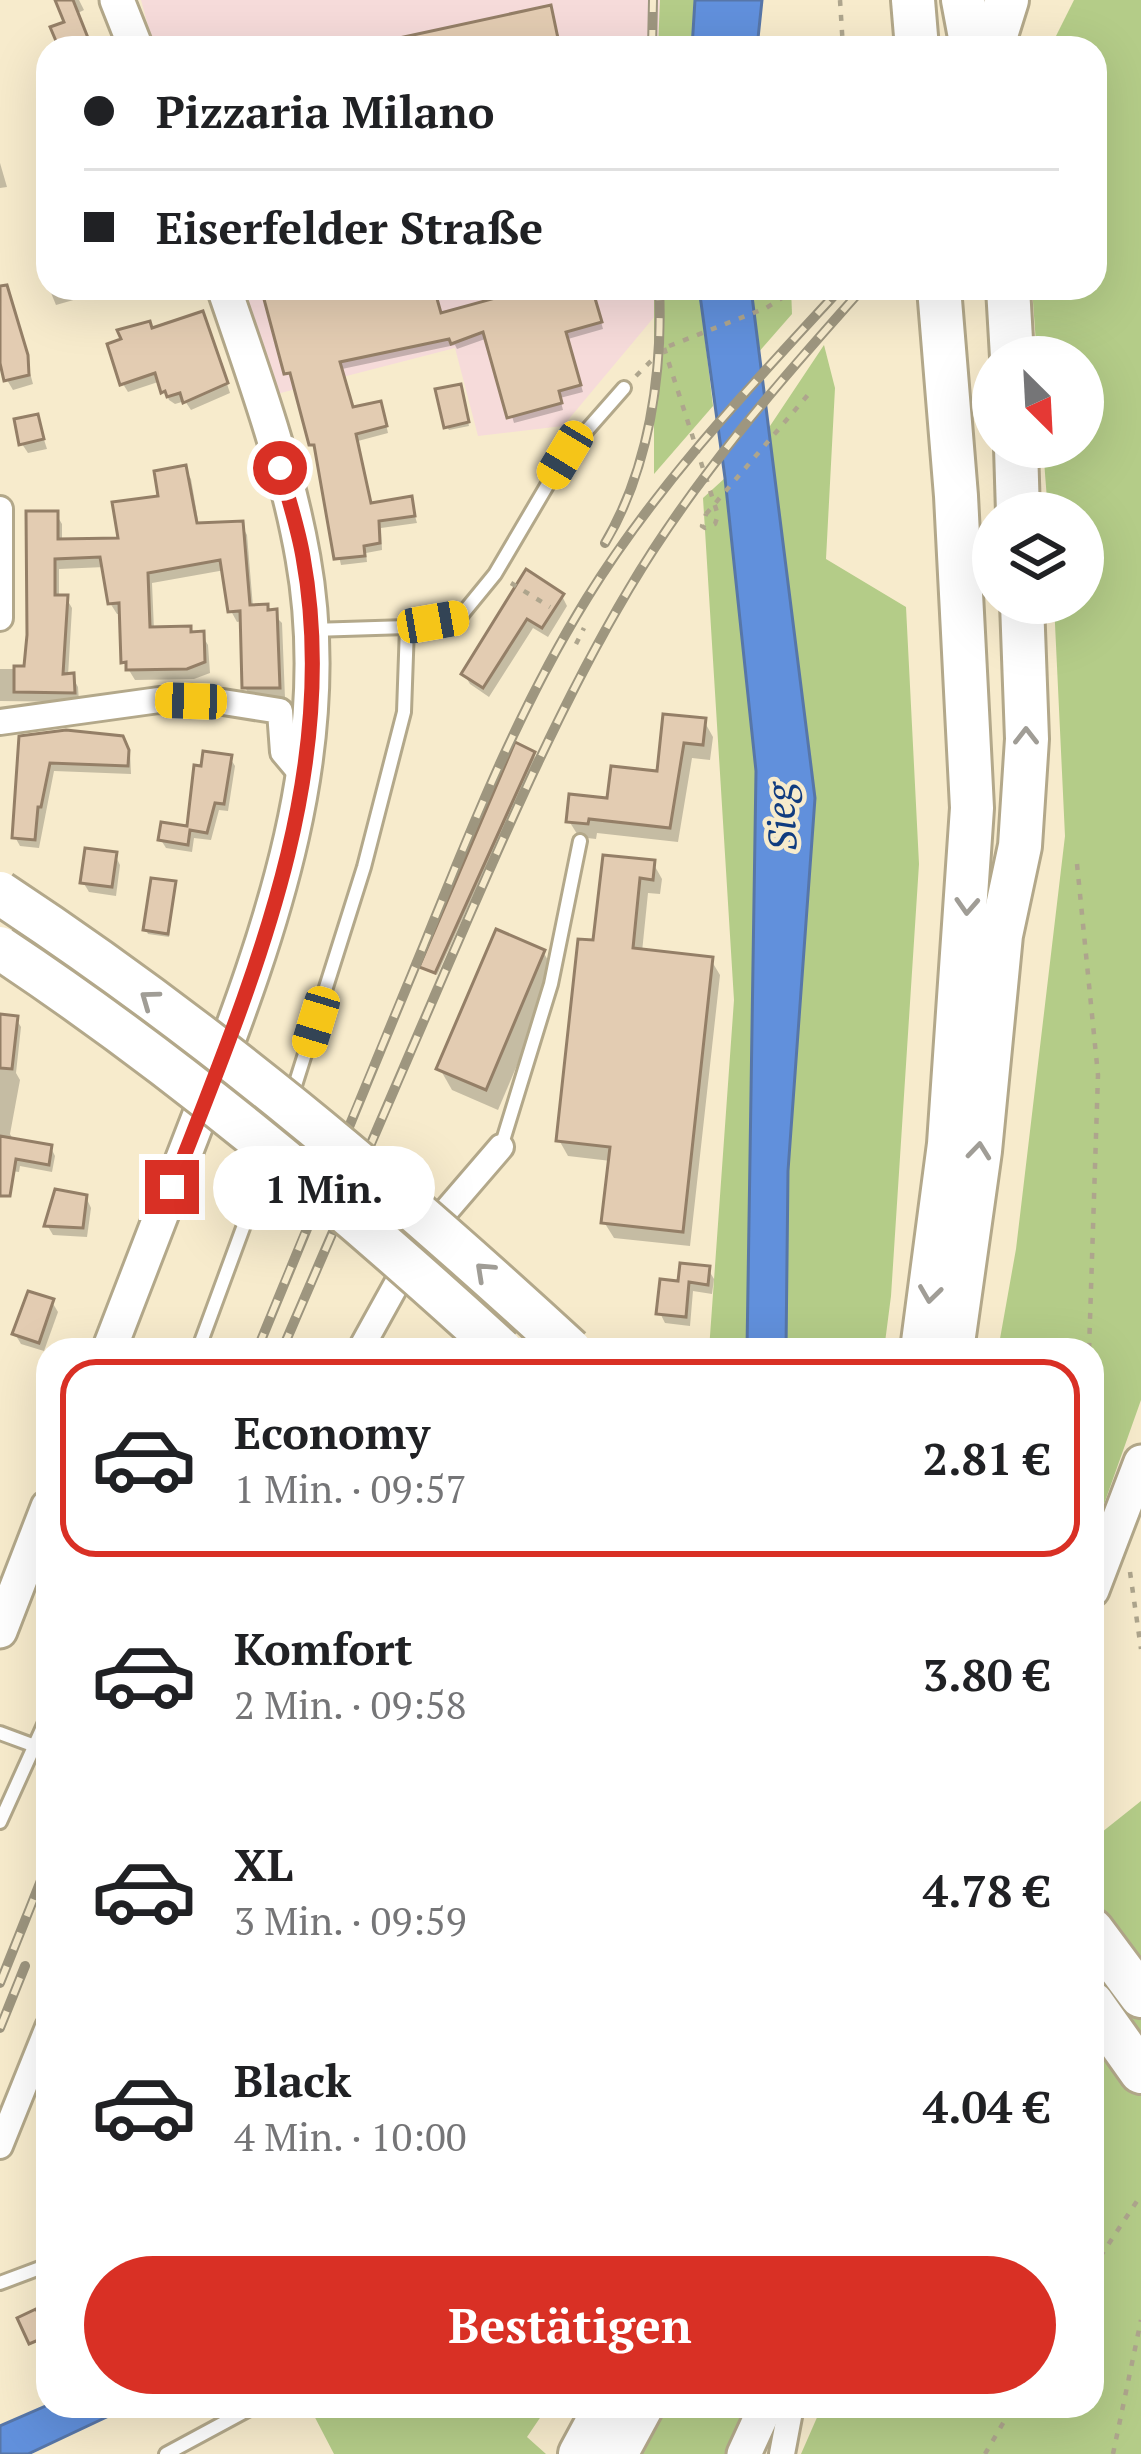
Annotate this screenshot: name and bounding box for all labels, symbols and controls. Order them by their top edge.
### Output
text: Pizzaria Milano [156,81,495,141]
text: Eiserfelder Straße [156,197,543,257]
north arrow [972,336,1104,468]
map controls [972,336,1104,624]
car [531,415,599,495]
route start [253,441,307,495]
button: layers [972,492,1104,624]
car [394,598,472,646]
car [154,682,228,720]
one-way arrow [1013,726,1039,744]
water label: Sieg [752,780,808,852]
one-way arrow [954,897,980,916]
car [288,982,344,1062]
one-way arrow [141,991,162,1013]
one-way arrow [966,1141,992,1161]
callout: 1 Min. [214,1145,436,1229]
route end [145,1160,199,1214]
text: 1 Min. [265,1162,383,1214]
one-way arrow [476,1263,498,1285]
one-way arrow [918,1285,944,1304]
text: Economy [234,1402,430,1462]
icon: car [90,1404,198,1512]
text: 2.81 € [923,1428,1050,1488]
text: 1 Min. · 09:57 [234,1462,467,1514]
text: Komfort [234,1618,412,1678]
icon: car [90,1620,198,1728]
text: 3.80 € [923,1644,1050,1704]
text: 2 Min. · 09:58 [234,1678,467,1730]
text: XL [234,1834,293,1894]
icon: car [90,1836,198,1944]
text: 4.78 € [923,1860,1050,1920]
text: 3 Min. · 09:59 [234,1894,467,1946]
text: Black [234,2050,351,2110]
icon: car [90,2052,198,2160]
text: 4.04 € [923,2076,1050,2136]
text: 4 Min. · 10:00 [234,2110,467,2162]
button: Bestätigen [84,2256,1056,2394]

